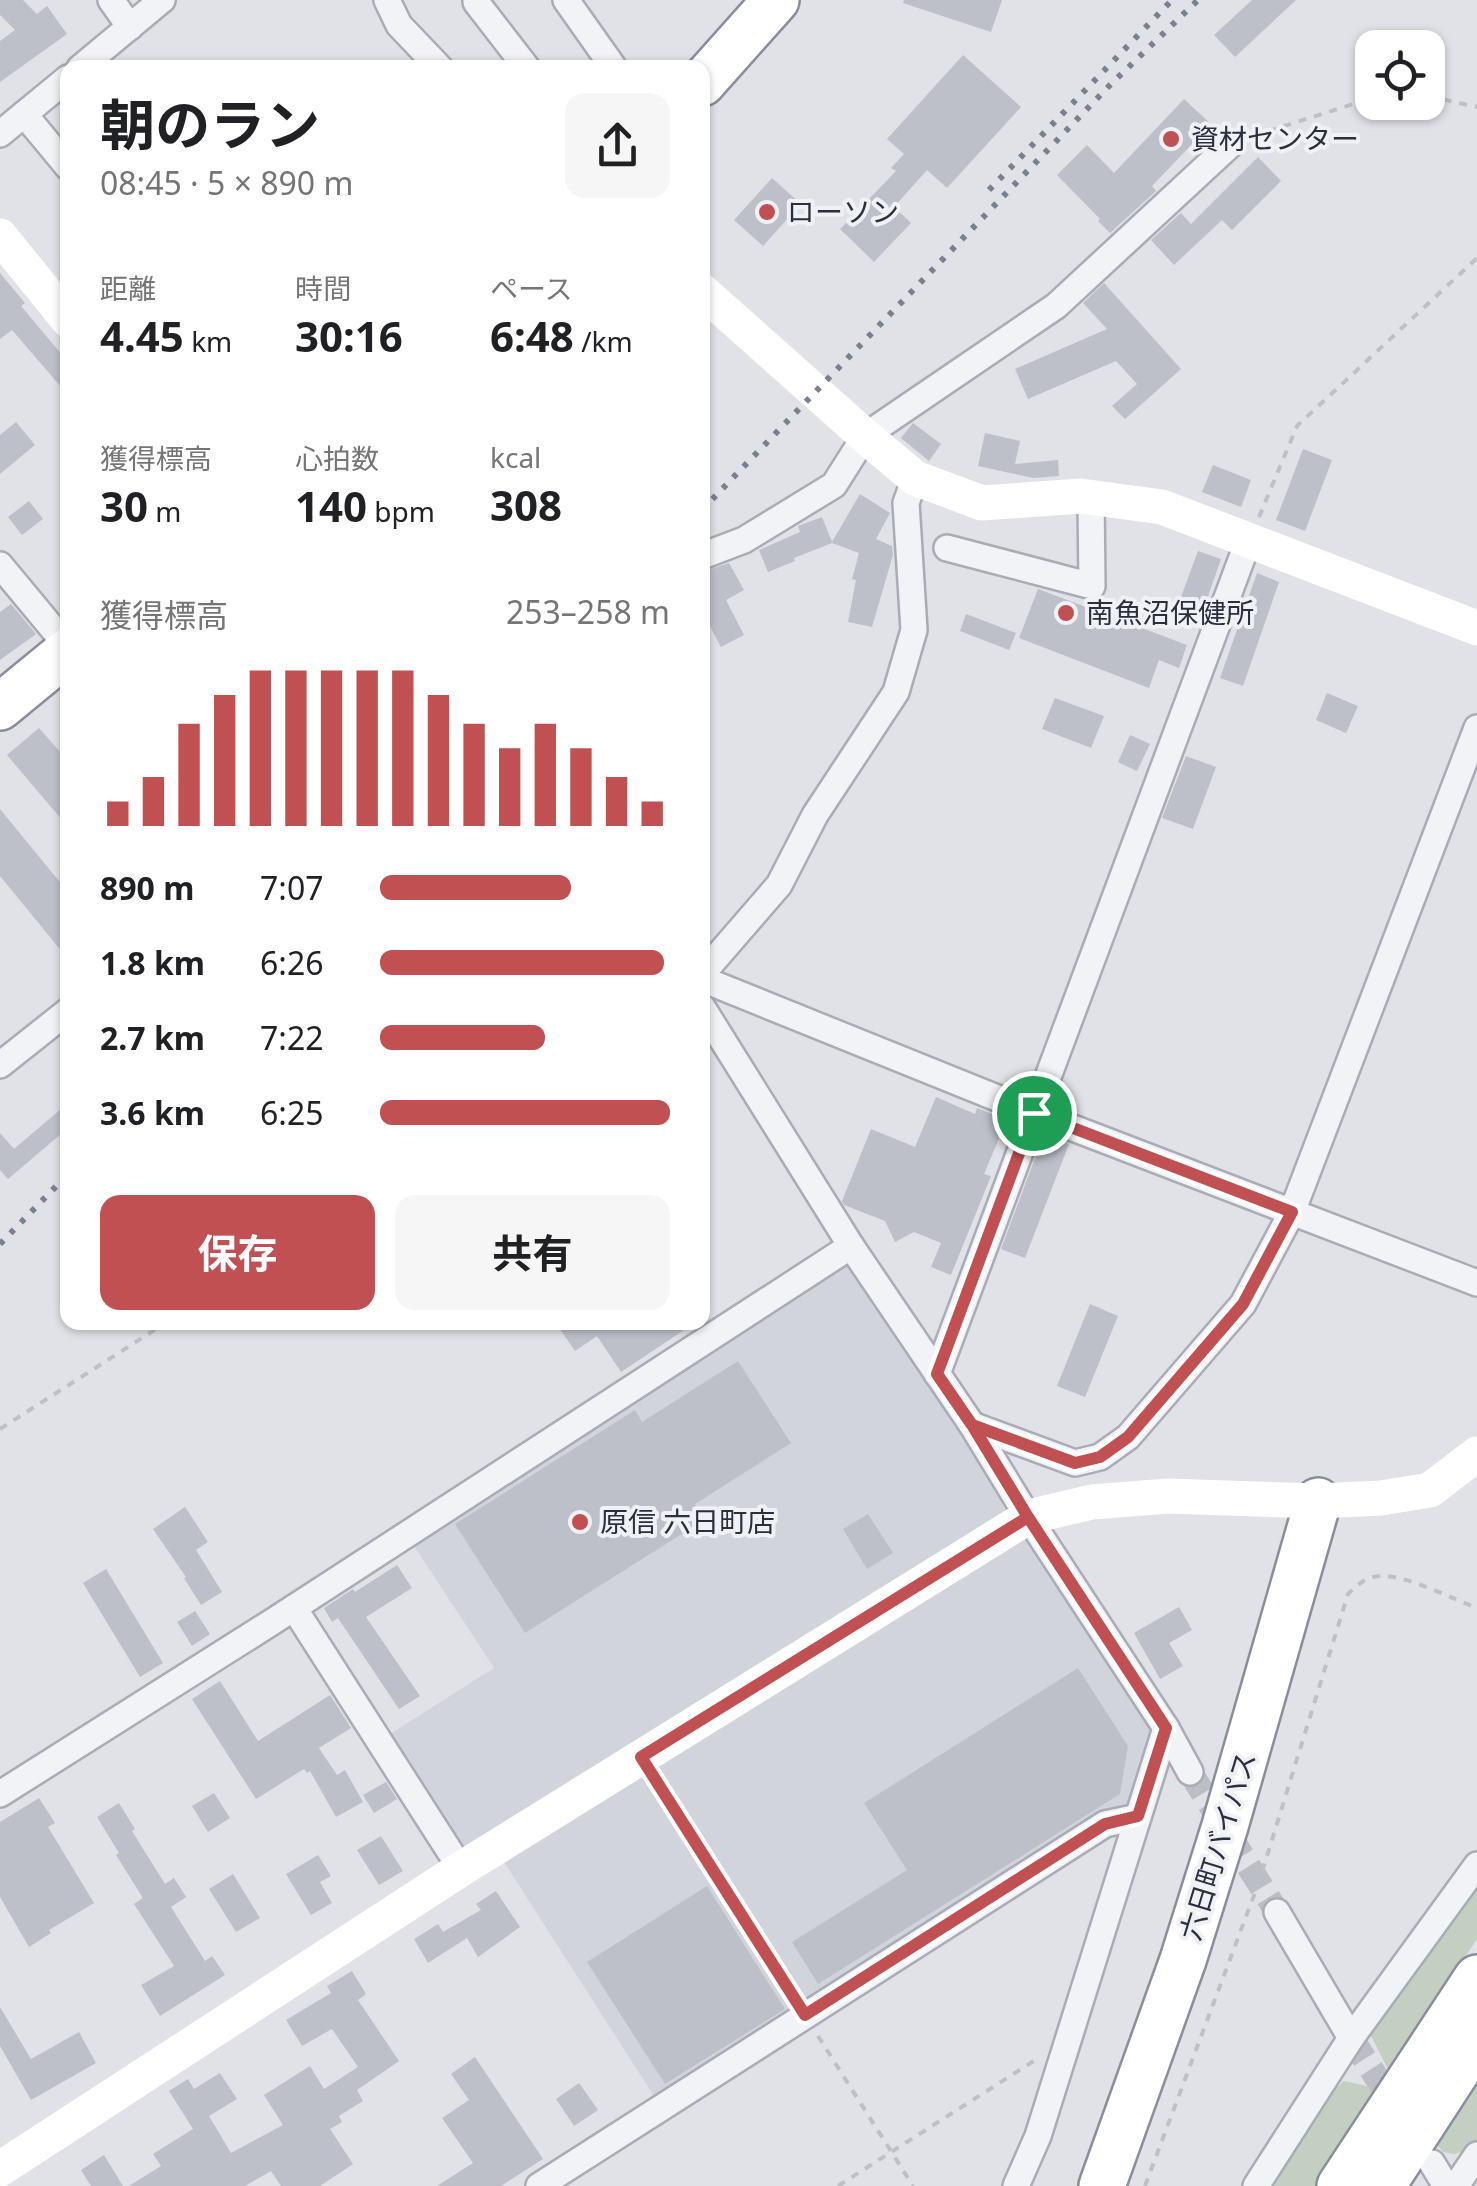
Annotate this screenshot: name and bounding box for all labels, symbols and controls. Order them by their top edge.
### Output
map controls [1355,30,1445,120]
button: locate [1355,30,1445,120]
text: 朝のラン [100,86,320,161]
button: share [565,93,670,198]
place label: 資材センター [1191,119,1359,157]
marker: 資材センター [1160,128,1182,150]
text: 08:45 · 5 × 890 m [100,161,353,204]
place label: ローソン [787,192,899,230]
marker: ローソン [756,201,778,223]
text: 距離 [100,269,156,307]
text: 時間 [295,269,351,307]
text: ペース [490,269,573,307]
text: 4.45 [100,307,184,364]
text: 30:16 [295,307,403,364]
text: 6:48 [490,307,574,364]
text: km [184,322,232,360]
text: /km [574,322,633,360]
text: kcal [490,438,541,476]
text: 獲得標高 [100,439,212,477]
text: 心拍数 [295,439,379,477]
text: 308 [490,476,562,533]
text: 30 [100,477,148,534]
text: 140 [295,477,367,534]
text: m [148,492,182,530]
text: bpm [367,492,435,530]
text: 253–258 m [506,590,670,633]
text: 獲得標高 [100,593,228,636]
place label: 南魚沼保健所 [1086,593,1254,631]
marker: 南魚沼保健所 [1055,602,1077,624]
text: 890 m [100,866,194,909]
text: 7:07 [260,866,324,909]
text: 1.8 km [100,941,205,984]
text: 6:26 [260,941,324,984]
text: 2.7 km [100,1016,205,1059]
text: 7:22 [260,1016,324,1059]
pin [992,1071,1077,1156]
icon: arrive [1007,1086,1062,1141]
text: 3.6 km [100,1091,205,1134]
text: 6:25 [260,1091,324,1134]
button: 保存 [100,1195,375,1310]
button: 共有 [395,1195,670,1310]
place label: 原信 六日町店 [600,1502,775,1540]
marker: 原信 六日町店 [569,1511,591,1533]
street label: 六日町バイパス [1170,1747,1264,1945]

